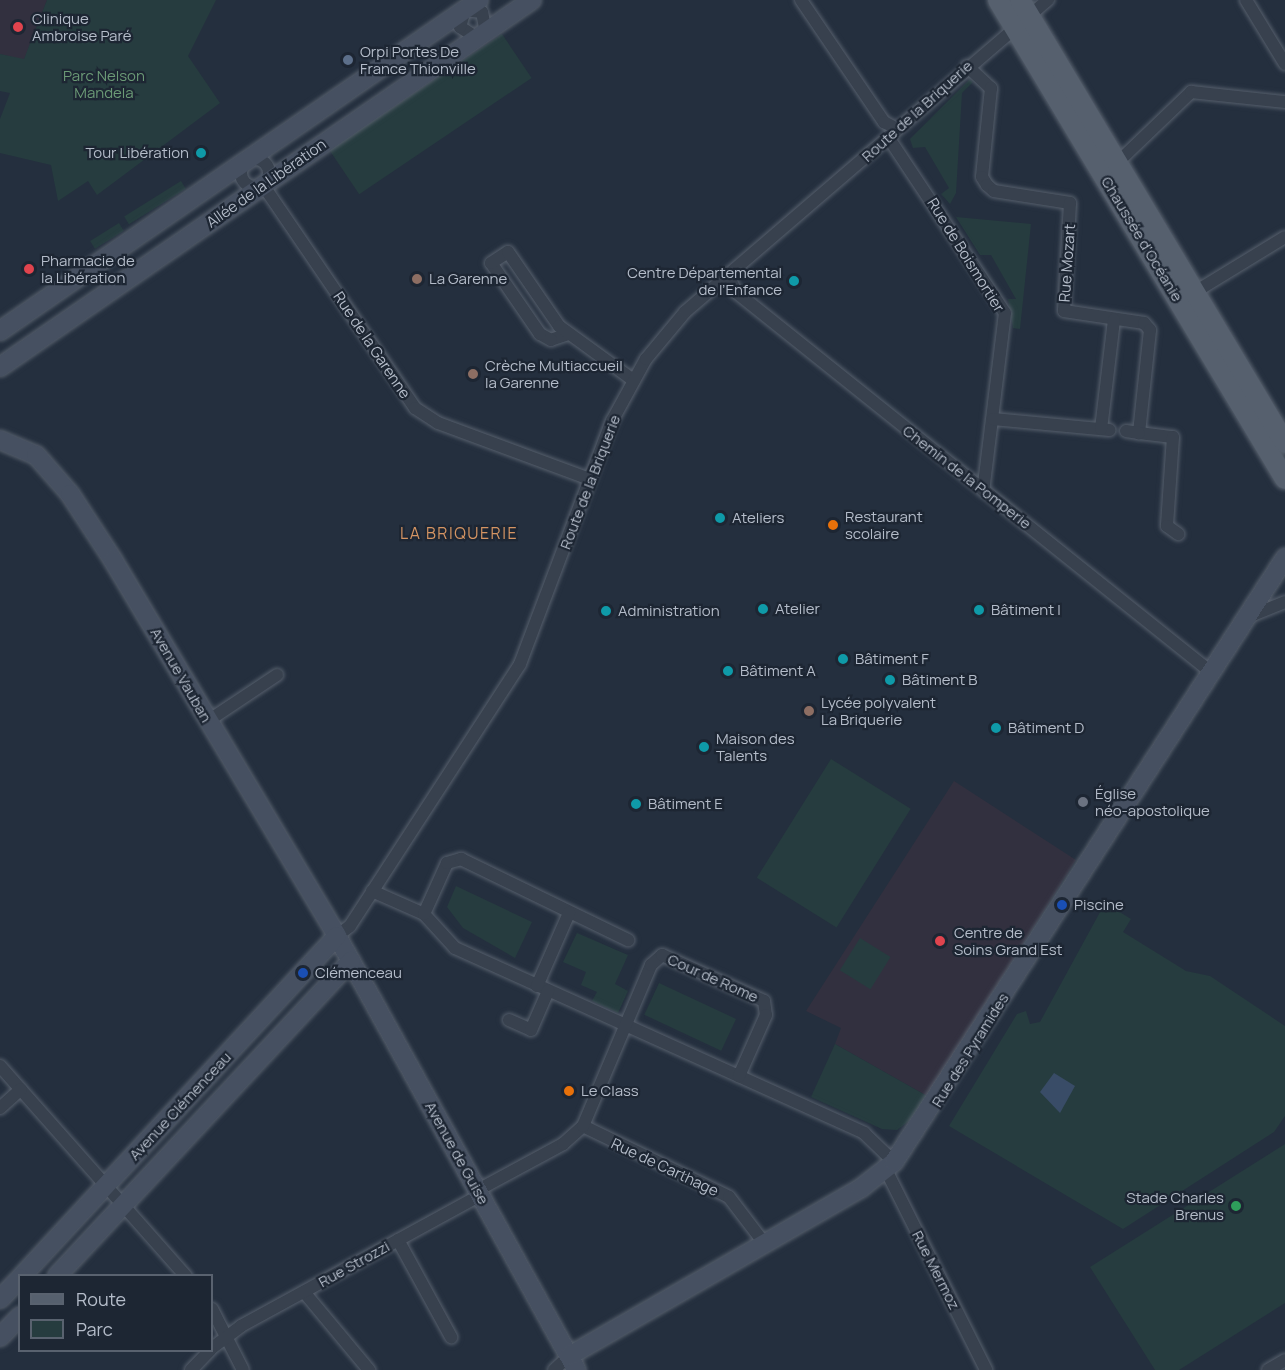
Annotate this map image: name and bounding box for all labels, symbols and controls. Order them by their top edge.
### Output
place label: Clinique Ambroise Paré [32,9,132,44]
marker: Clinique Ambroise Paré [9,18,27,36]
place label: Orpi Portes De France Thionville [360,42,476,77]
marker: Orpi Portes De France Thionville [341,53,355,67]
street label: Route de la Briquerie [858,57,976,165]
park label: Parc Nelson Mandela [63,66,145,101]
street label: Allée de la Libération [203,135,329,231]
place label: Tour Libération [86,144,189,162]
marker: Tour Libération [194,146,208,160]
street label: Chaussée d'Océanie [1098,173,1186,305]
street label: Rue de Boismortier [924,195,1008,315]
street label: Rue Mozart [1055,223,1079,303]
place label: Pharmacie de la Libération [41,251,135,286]
marker: Pharmacie de la Libération [22,262,36,276]
place label: Centre Départemental de l’Enfance [627,263,782,298]
place label: La Garenne [429,270,507,288]
marker: La Garenne [410,272,424,286]
marker: Centre Départemental de l’Enfance [787,274,801,288]
street label: Rue de la Garenne [330,288,414,402]
place label: Crèche Multiaccueil la Garenne [485,356,623,391]
marker: Crèche Multiaccueil la Garenne [466,367,480,381]
street label: Route de la Briquerie [556,412,624,552]
street label: Chemin de la Pomperie [899,421,1035,533]
place label: Restaurant scolaire [845,507,923,542]
place label: Ateliers [732,509,784,527]
marker: Ateliers [713,511,727,525]
marker: Restaurant scolaire [826,518,840,532]
district label: LA BRIQUERIE [400,523,518,543]
place label: Atelier [775,600,820,618]
place label: Bâtiment I [991,601,1061,619]
place label: Administration [618,602,720,620]
marker: Atelier [756,602,770,616]
marker: Bâtiment I [972,603,986,617]
marker: Administration [599,604,613,618]
street label: Avenue Vauban [147,625,215,725]
place label: Bâtiment F [855,650,929,668]
marker: Bâtiment F [836,652,850,666]
place label: Bâtiment A [740,662,816,680]
marker: Bâtiment A [721,664,735,678]
place label: Bâtiment B [902,671,977,689]
marker: Bâtiment B [883,673,897,687]
place label: Lycée polyvalent La Briquerie [821,693,936,728]
marker: Lycée polyvalent La Briquerie [802,704,816,718]
place label: Bâtiment D [1008,719,1084,737]
marker: Bâtiment D [989,721,1003,735]
place label: Maison des Talents [716,729,795,764]
marker: Maison des Talents [697,740,711,754]
place label: Église néo-apostolique [1095,784,1210,819]
place label: Bâtiment E [648,795,723,813]
marker: Église néo-apostolique [1076,795,1090,809]
marker: Bâtiment E [629,797,643,811]
place label: Piscine [1074,896,1124,914]
marker: Piscine [1055,898,1069,912]
place label: Centre de Soins Grand Est [954,923,1063,958]
marker: Centre de Soins Grand Est [931,932,949,950]
street label: Cour de Rome [665,950,761,1006]
place label: Clémenceau [315,964,402,982]
marker: Clémenceau [296,966,310,980]
street label: Rue des Pyramides [928,990,1012,1110]
street label: Avenue Clémenceau [125,1048,235,1164]
place label: Le Class [581,1082,639,1100]
marker: Le Class [562,1084,576,1098]
street label: Avenue de Guise [421,1099,493,1207]
street label: Rue de Carthage [609,1134,721,1200]
place label: Stade Charles Brenus [1126,1188,1224,1223]
marker: Stade Charles Brenus [1229,1199,1243,1213]
street label: Rue Mermoz [908,1228,964,1312]
street label: Rue Strozzi [315,1237,393,1291]
legend [18,1274,213,1352]
text: Route [76,1287,126,1311]
text: Parc [76,1317,113,1341]

